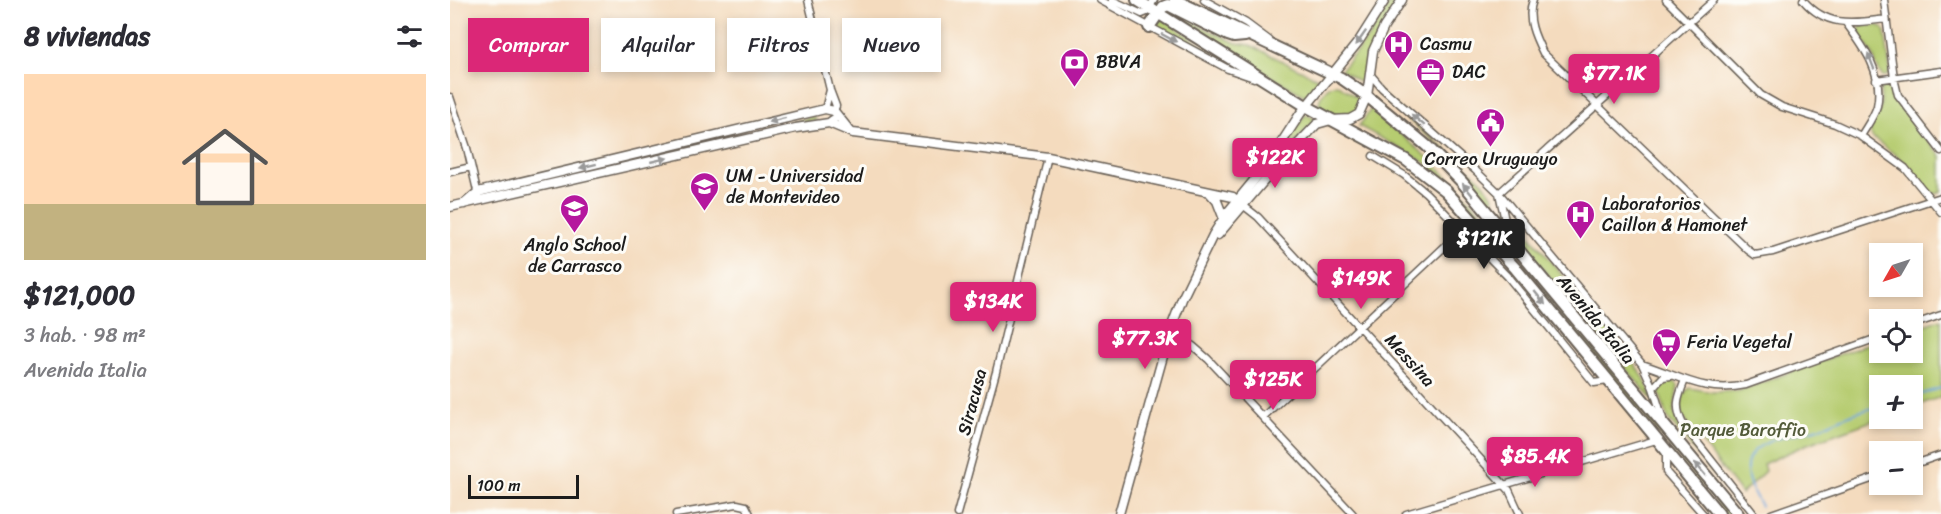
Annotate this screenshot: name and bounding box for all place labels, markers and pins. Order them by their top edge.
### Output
hospital icon: Casmu [1383,28,1415,70]
place label: Casmu [1420,28,1472,60]
bank icon: BBVA [1059,46,1091,88]
place label: BBVA [1096,46,1141,78]
pin: $77.1K [1565,54,1663,105]
office icon: DAC [1415,56,1447,98]
place label: DAC [1452,56,1486,88]
public building icon: Correo Uruguayo [1475,106,1507,148]
pin: $122K [1233,138,1317,189]
place label: Correo Uruguayo [1424,143,1558,175]
place label: UM - Universidad de Montevideo [726,160,865,213]
school or university icon: UM - Universidad de Montevideo [689,170,721,212]
place label: Laboratorios Caillon & Hamonet [1602,188,1748,241]
school or university icon: Anglo School de Carrasco [559,192,591,234]
hospital icon: Laboratorios Caillon & Hamonet [1565,198,1597,240]
pin: $121K [1442,219,1526,270]
place label: Anglo School de Carrasco [523,229,627,282]
pin: $149K [1319,259,1403,310]
pin: $134K [951,282,1035,333]
pin: $77.3K [1096,319,1194,370]
supermarket icon: Feria Vegetal [1650,326,1682,368]
place label: Feria Vegetal [1687,326,1793,358]
pin: $125K [1231,360,1315,411]
pin: $85.4K [1486,437,1584,488]

